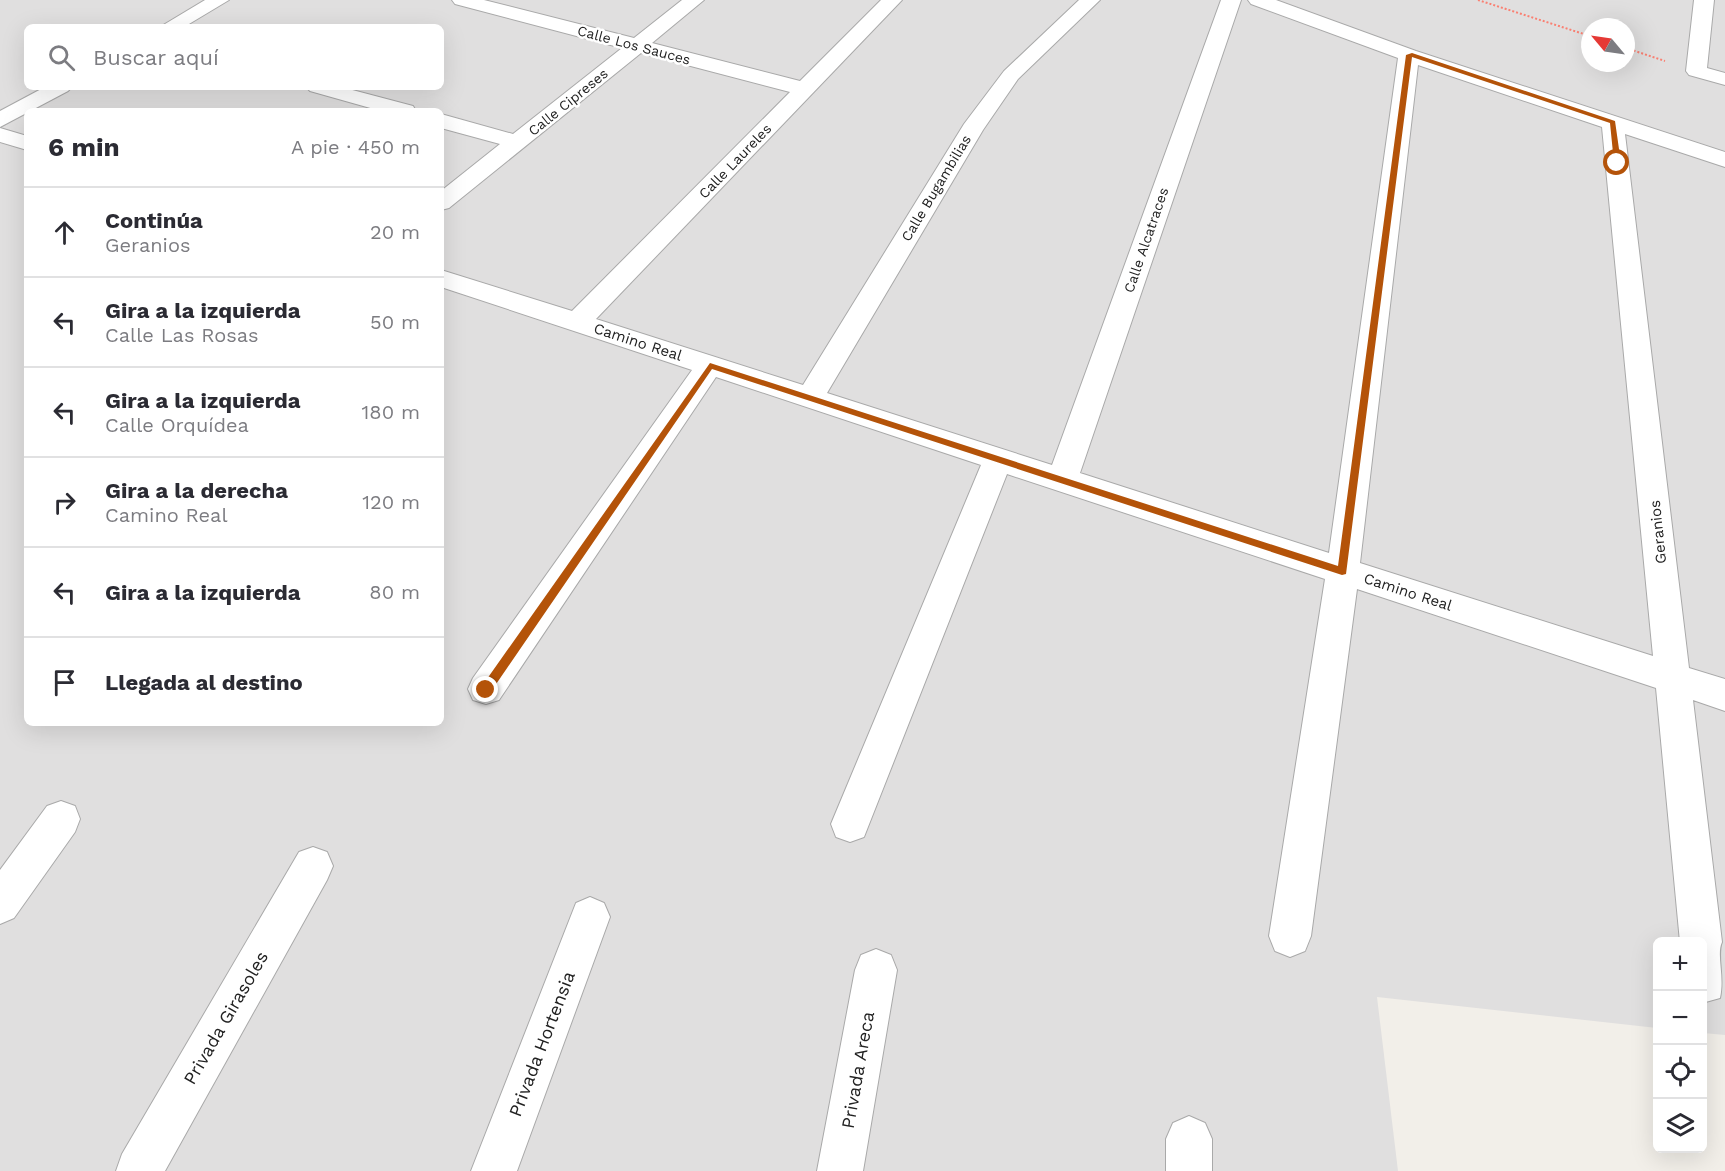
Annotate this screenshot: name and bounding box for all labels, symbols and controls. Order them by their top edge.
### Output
north arrow [1581,18,1635,72]
street label: Calle Los Sauces [576,22,692,68]
search box [24,24,444,90]
icon: search [45,41,78,74]
text: Buscar aquí [93,45,219,70]
street label: Calle Cipreses [525,65,611,139]
street label: Calle Laureles [695,120,775,202]
text: 6 min [48,132,120,162]
street label: Calle Bugambilias [898,132,974,244]
text: A pie · 450 m [291,135,420,159]
route start [1603,149,1629,175]
street label: Calle Alcatraces [1121,185,1171,295]
text: Continúa [105,208,203,233]
icon: ahead [48,216,81,249]
text: 20 m [370,220,420,244]
text: Geranios [105,233,190,257]
text: Gira a la izquierda [105,298,301,323]
icon: left [48,306,81,339]
text: 50 m [370,310,420,334]
street label: Camino Real [592,319,685,365]
text: Calle Las Rosas [105,323,259,347]
text: Gira a la izquierda [105,388,301,413]
icon: left [48,396,81,429]
text: 180 m [362,400,420,424]
text: Calle Orquídea [105,413,249,437]
text: Gira a la derecha [105,478,288,503]
icon: right [48,486,81,519]
text: 120 m [362,490,420,514]
street label: Geranios [1646,499,1670,565]
text: Camino Real [105,503,228,527]
street label: Camino Real [1362,569,1455,615]
icon: left [48,576,81,609]
text: Gira a la izquierda [105,580,301,605]
text: 80 m [369,580,420,604]
icon: arrive [48,666,81,699]
text: Llegada al destino [105,670,303,695]
route end [472,676,498,702]
map controls [1653,937,1707,1153]
button: + [1653,937,1707,991]
street label: Privada Girasoles [179,947,272,1088]
street label: Privada Hortensia [504,968,579,1119]
button: − [1653,991,1707,1045]
street label: Privada Areca [837,1010,878,1130]
button: locate [1653,1045,1707,1099]
button: layers [1653,1099,1707,1153]

